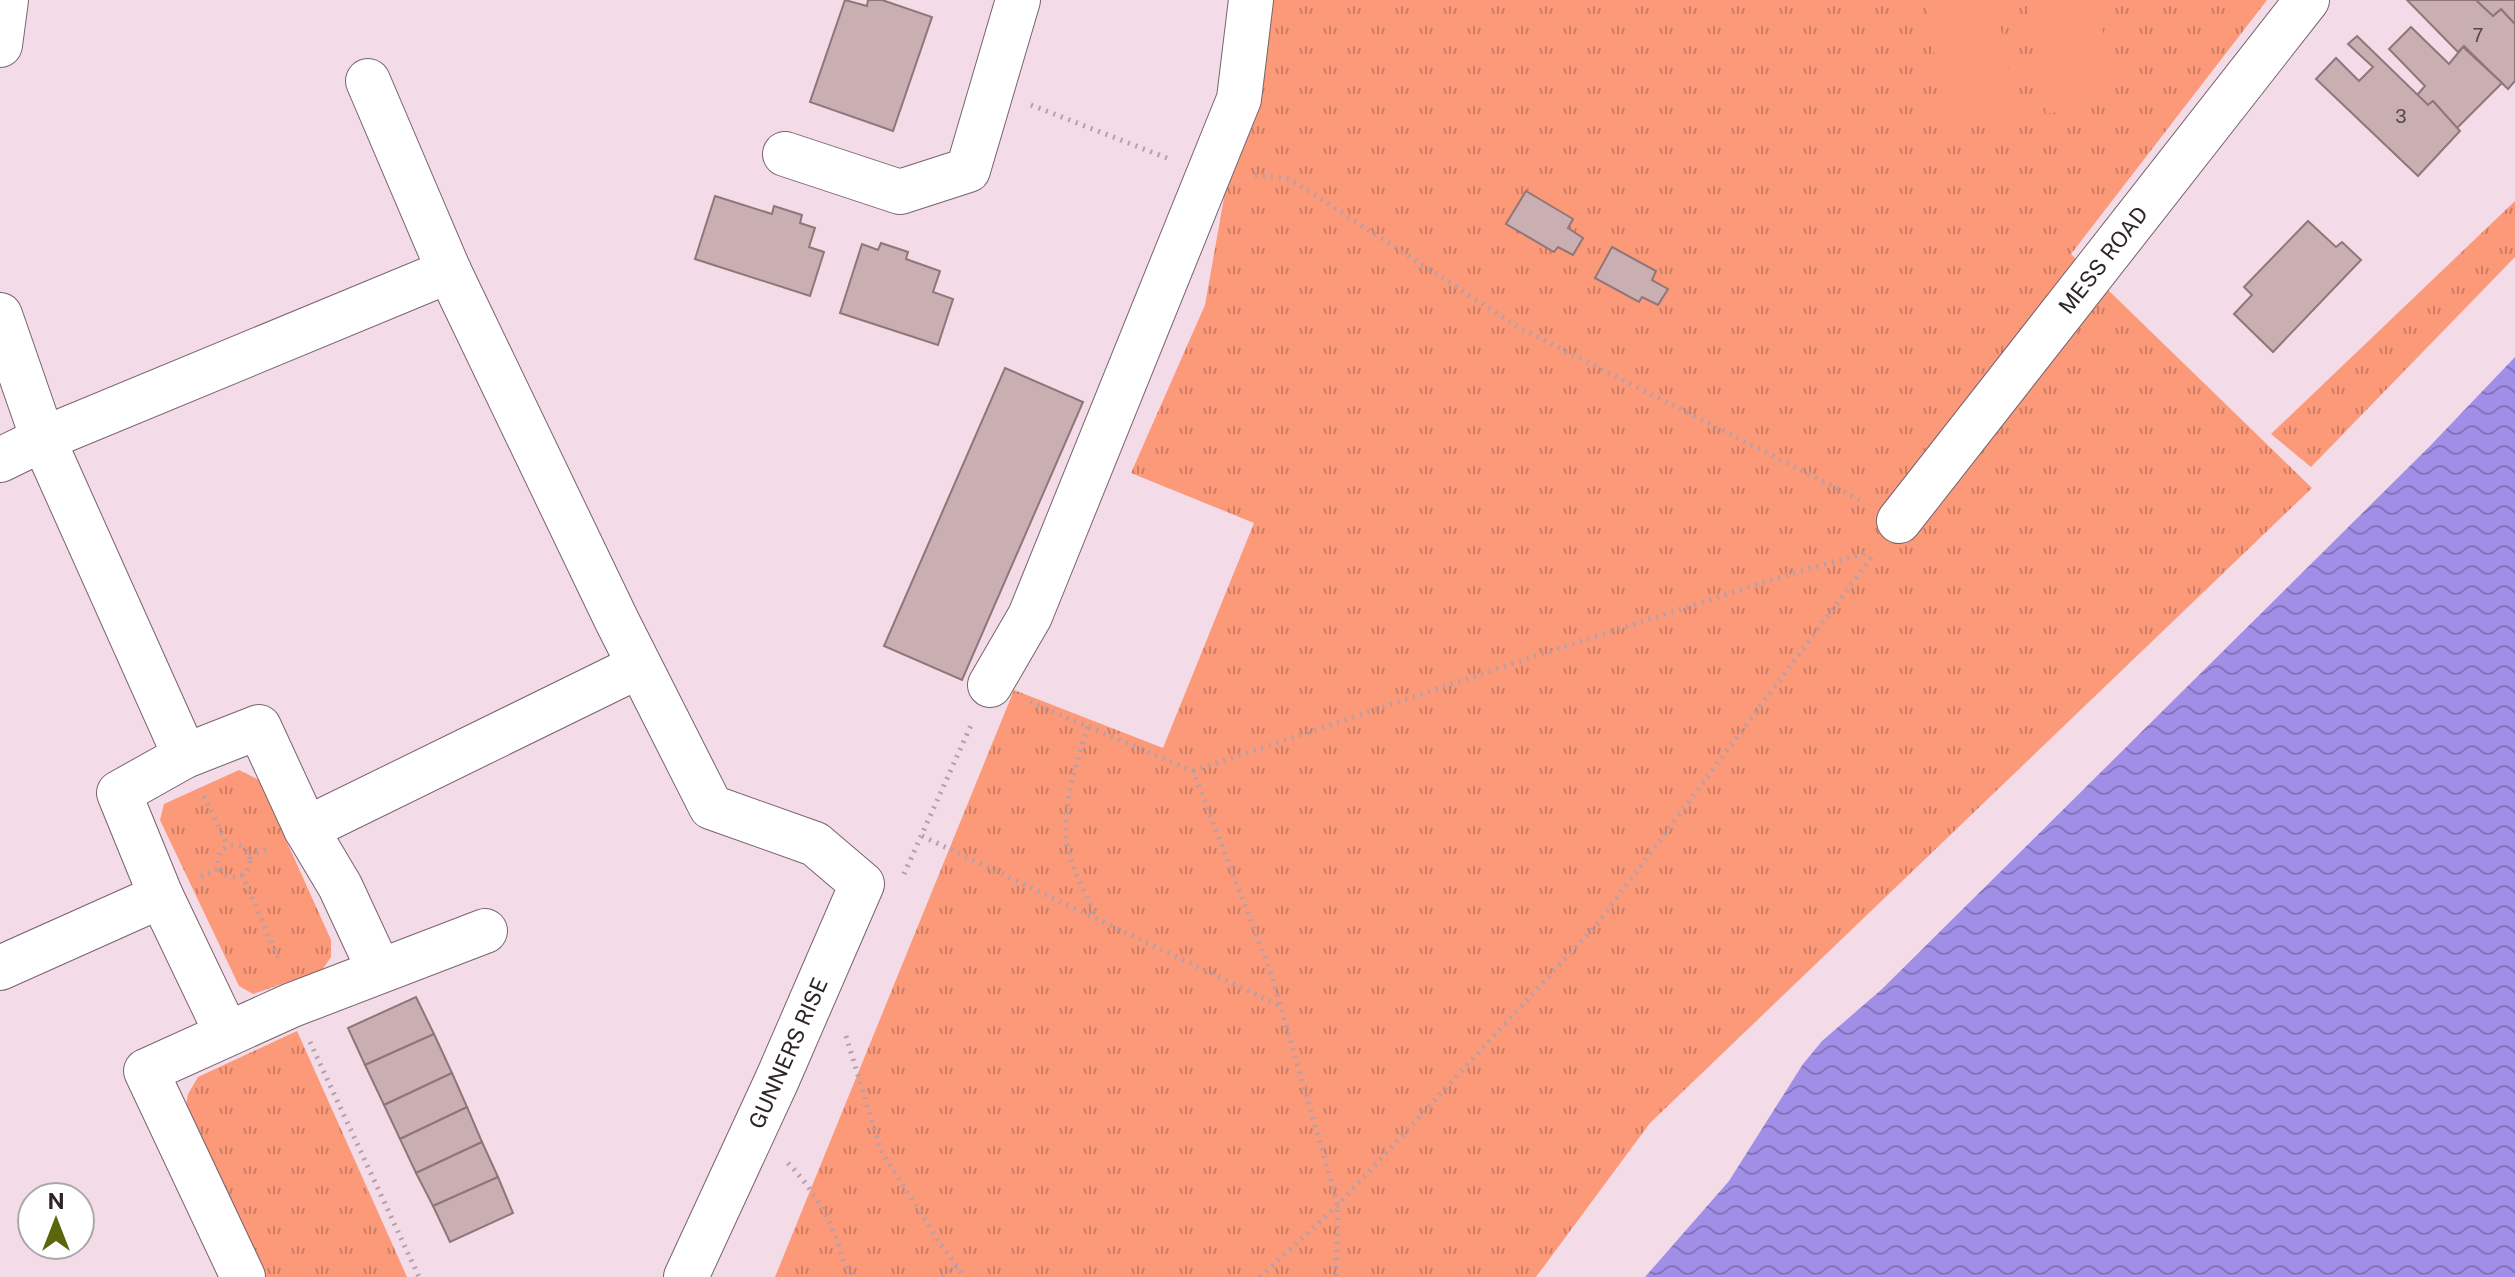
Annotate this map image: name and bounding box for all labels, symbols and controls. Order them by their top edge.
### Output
house number: 7 [2473,25,2483,46]
house number: 3 [2395,106,2407,127]
street label: MESS ROAD [2053,201,2153,319]
street label: GUNNERS RISE [743,974,833,1132]
north arrow [16,1181,96,1261]
text: N [47,1188,65,1214]

